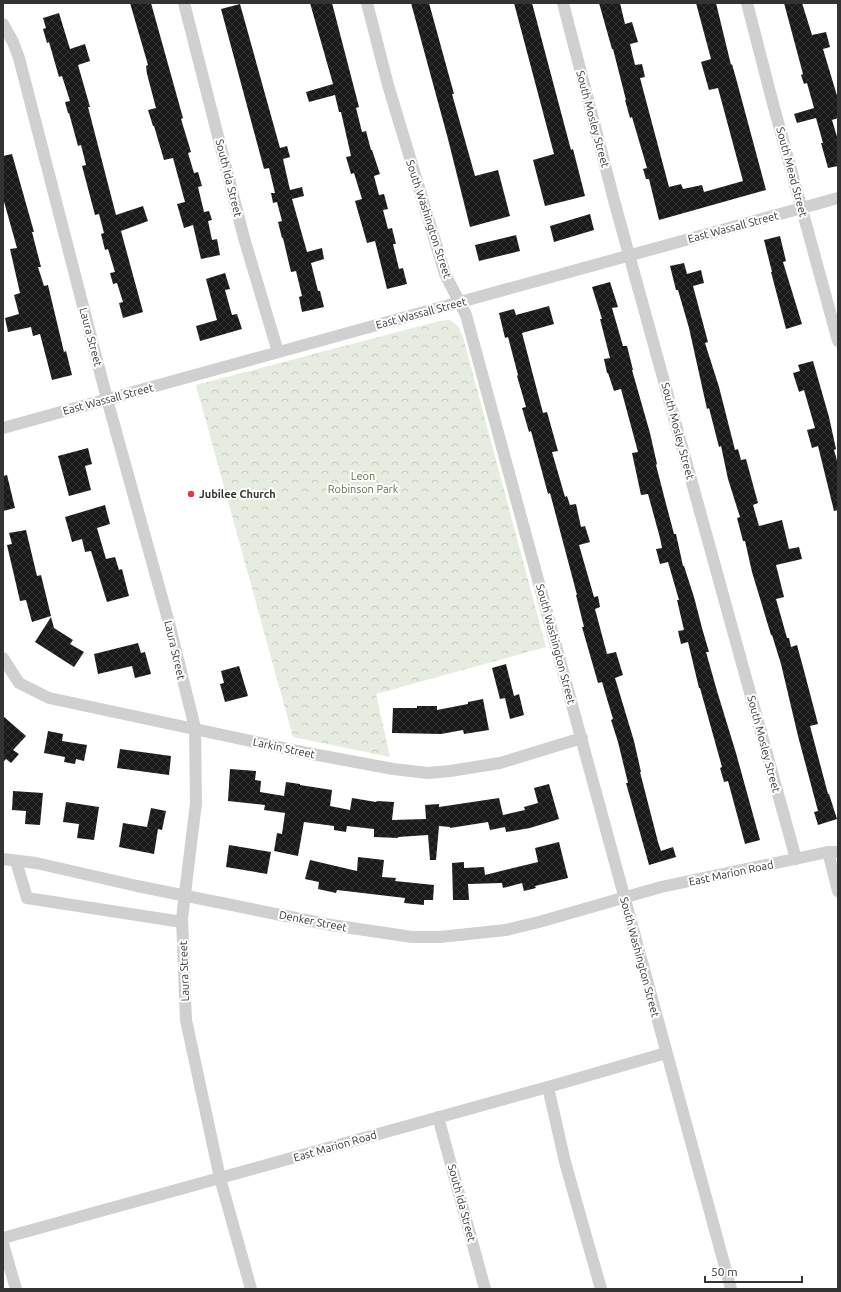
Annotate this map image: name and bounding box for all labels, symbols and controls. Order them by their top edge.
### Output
street label: South Mosley Street [574,69,612,169]
street label: South Mead Street [774,126,810,219]
street label: South Ida Street [214,138,245,219]
street label: South Washington Street [404,158,454,280]
street label: East Wassall Street [686,209,780,245]
street label: East Wassall Street [374,295,468,331]
street label: Laura Street [77,306,105,368]
street label: East Wassall Street [61,381,155,417]
street label: South Mosley Street [659,381,697,481]
park label: Leon Robinson Park [328,470,399,495]
place label: Jubilee Church [199,488,276,500]
marker: Jubilee Church [186,489,196,499]
street label: South Washington Street [534,583,578,706]
street label: Laura Street [162,619,188,682]
street label: South Mosley Street [745,694,783,794]
street label: Larkin Street [252,736,317,761]
street label: East Marion Road [688,858,774,888]
street label: South Washington Street [618,896,662,1019]
street label: Denker Street [278,909,349,934]
street label: Laura Street [177,940,191,1001]
street label: East Marion Road [292,1128,378,1164]
street label: South Ida Street [446,1163,478,1244]
scale bar [705,1258,802,1284]
text: 50 m [711,1265,738,1278]

